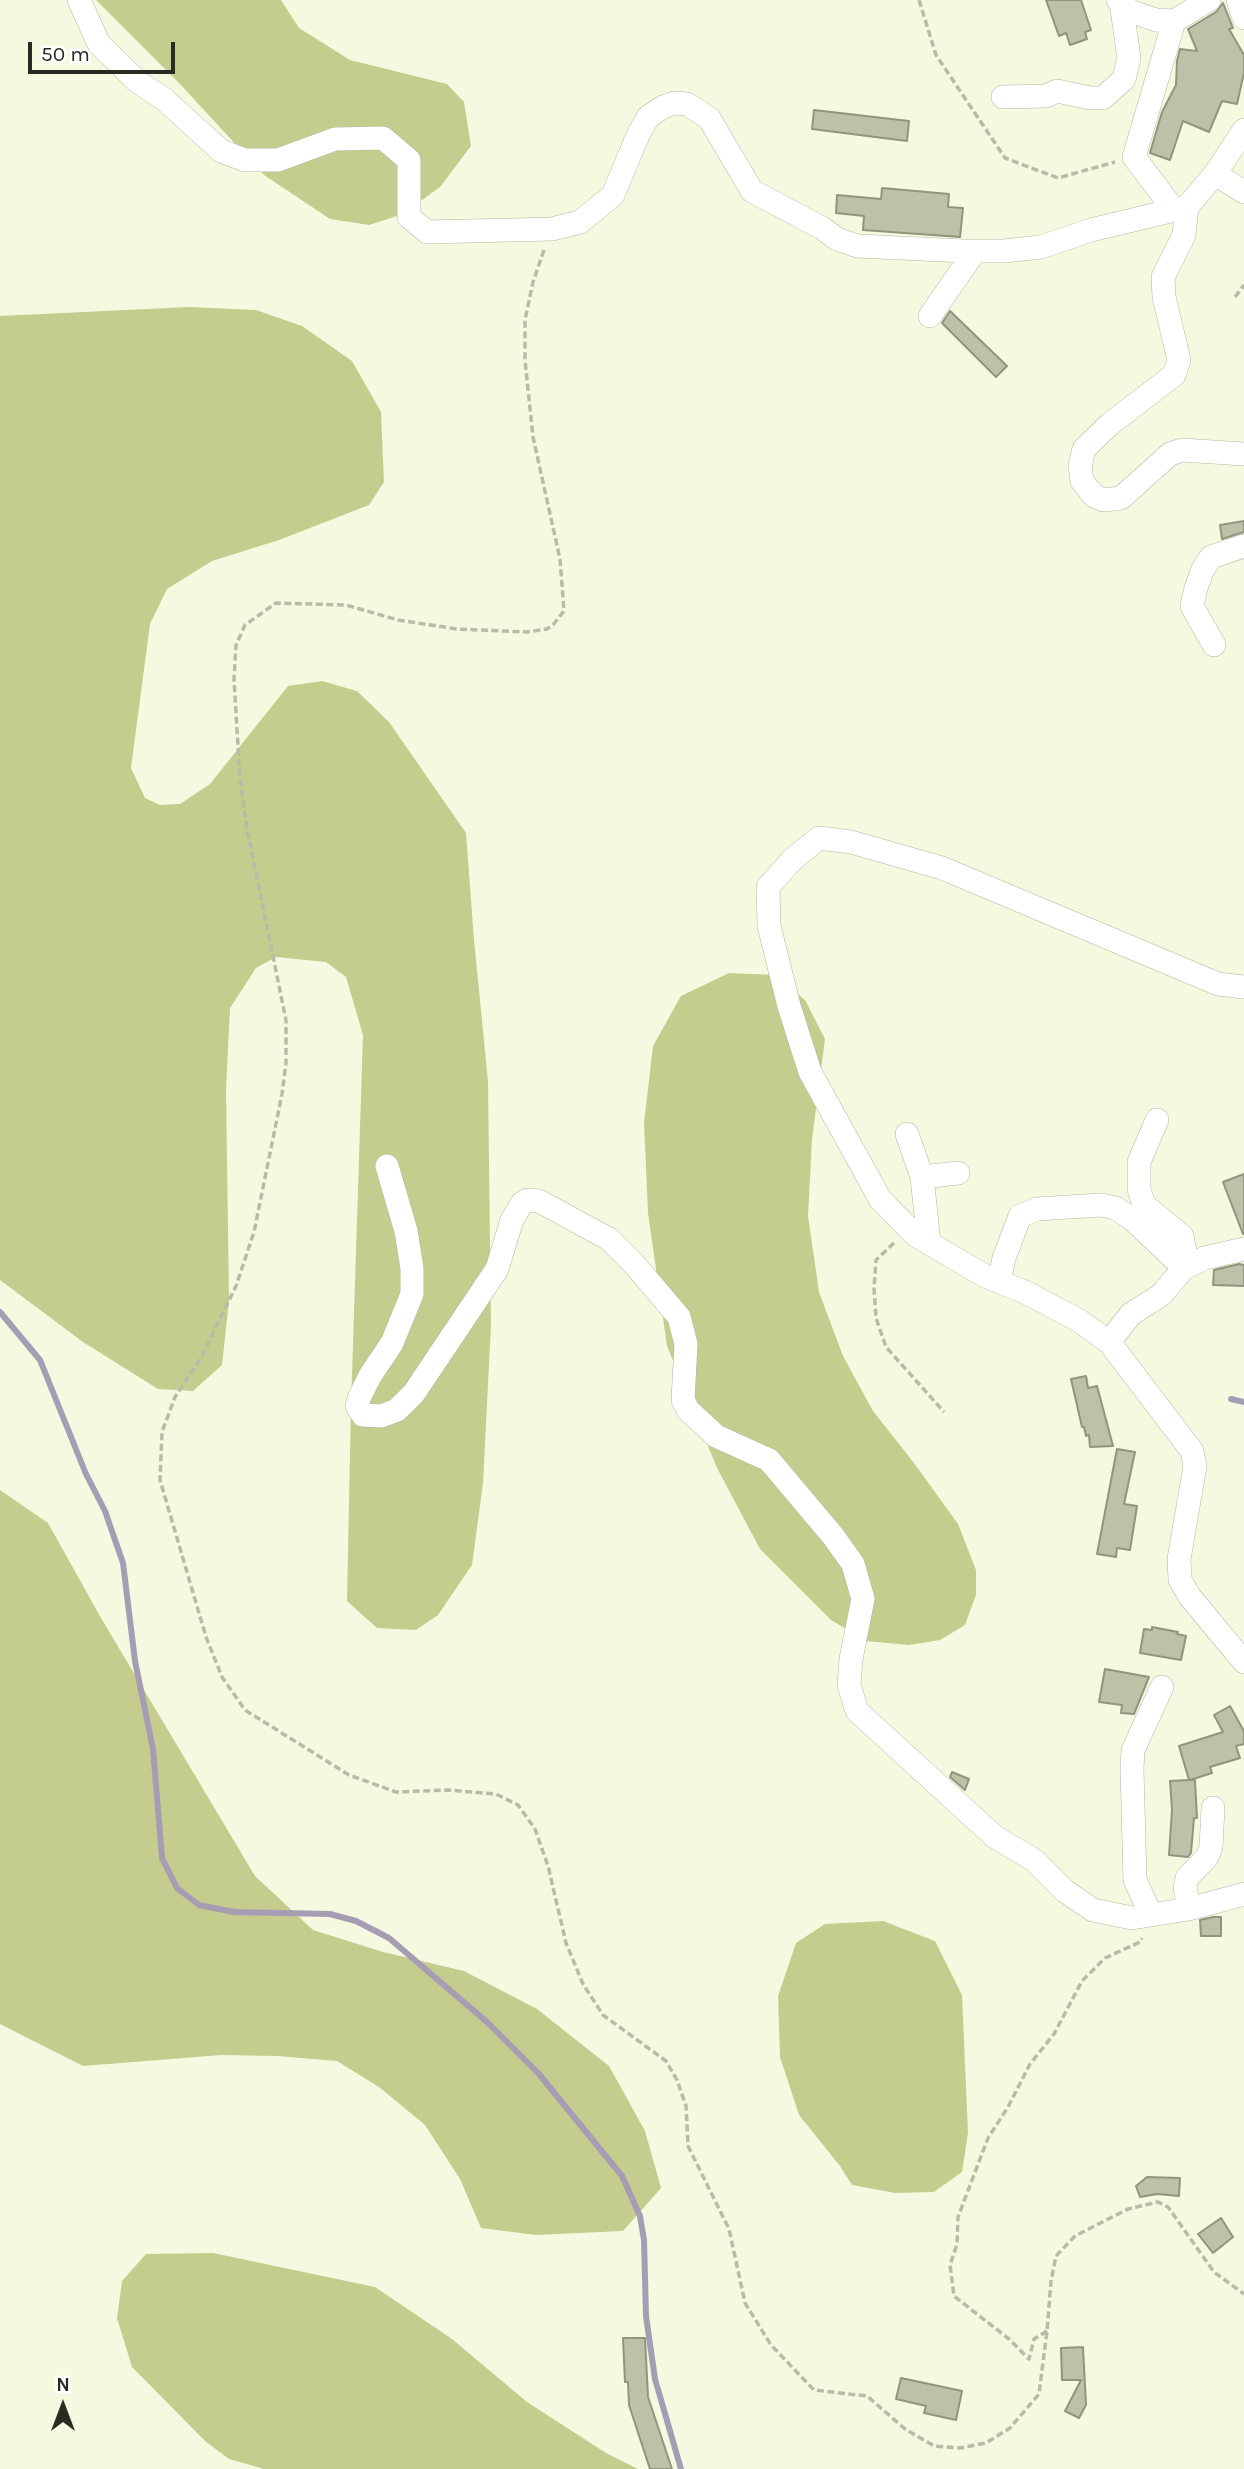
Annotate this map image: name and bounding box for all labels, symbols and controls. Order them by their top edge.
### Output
scale bar [32,28,178,72]
text: 50 m [41,42,90,66]
north arrow [28,2371,98,2441]
text: N [56,2374,70,2396]

